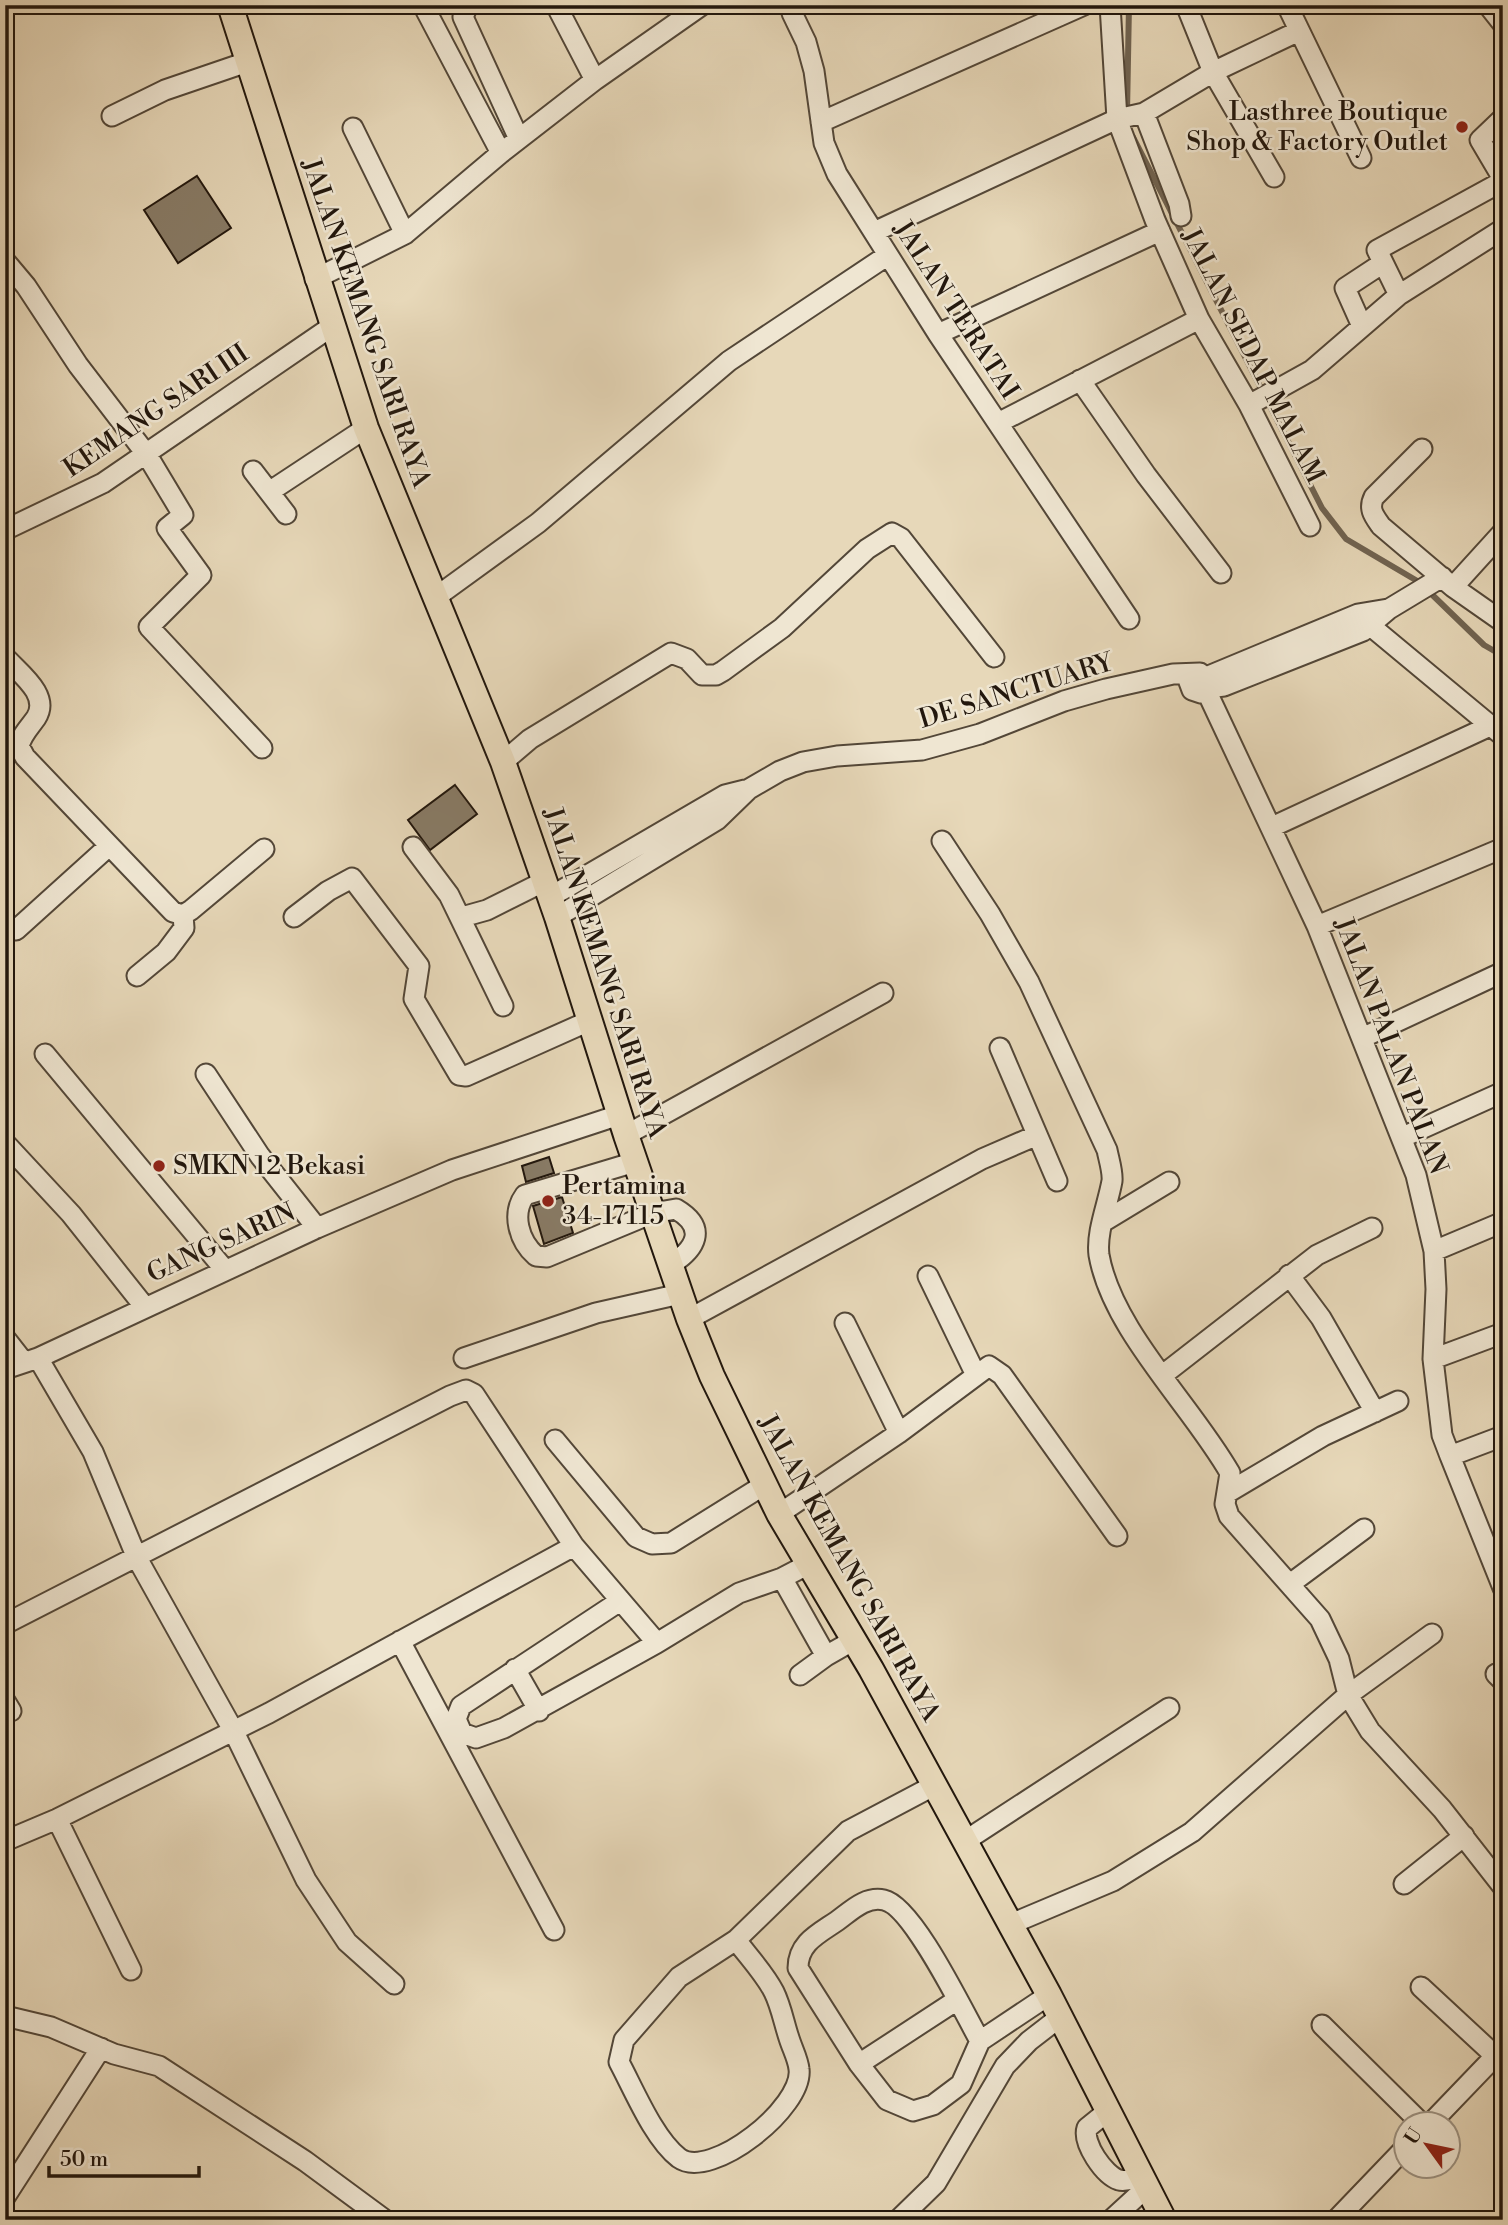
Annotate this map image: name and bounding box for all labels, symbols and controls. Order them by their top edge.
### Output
place label: Lasthree Boutique Shop & Factory Outlet [1186,96,1448,158]
marker: Lasthree Boutique Shop & Factory Outlet [1454,119,1470,135]
street label: JALAN KEMANG SARI RAYA [294,153,438,493]
street label: JALAN TERATAI [886,214,1026,405]
street label: JALAN SEDAP MALAM [1174,222,1331,489]
street label: KEMANG SARI III [57,337,255,485]
street label: DE SANCTUARY [915,646,1119,736]
street label: JALAN KEMANG SARI RAYA [536,803,674,1143]
street label: JALAN PALAN PALAN [1327,912,1455,1179]
place label: SMKN 12 Bekasi [173,1150,365,1182]
marker: SMKN 12 Bekasi [151,1158,167,1174]
place label: Pertamina 34-17115 [562,1170,687,1232]
marker: Pertamina 34-17115 [540,1193,556,1209]
street label: GANG SARIN [142,1196,301,1290]
street label: JALAN KEMANG SARI RAYA [751,1408,947,1728]
north arrow [1392,2110,1462,2180]
text: U [1400,2123,1428,2149]
scale bar [49,2134,200,2178]
text: 50 m [60,2147,108,2173]

